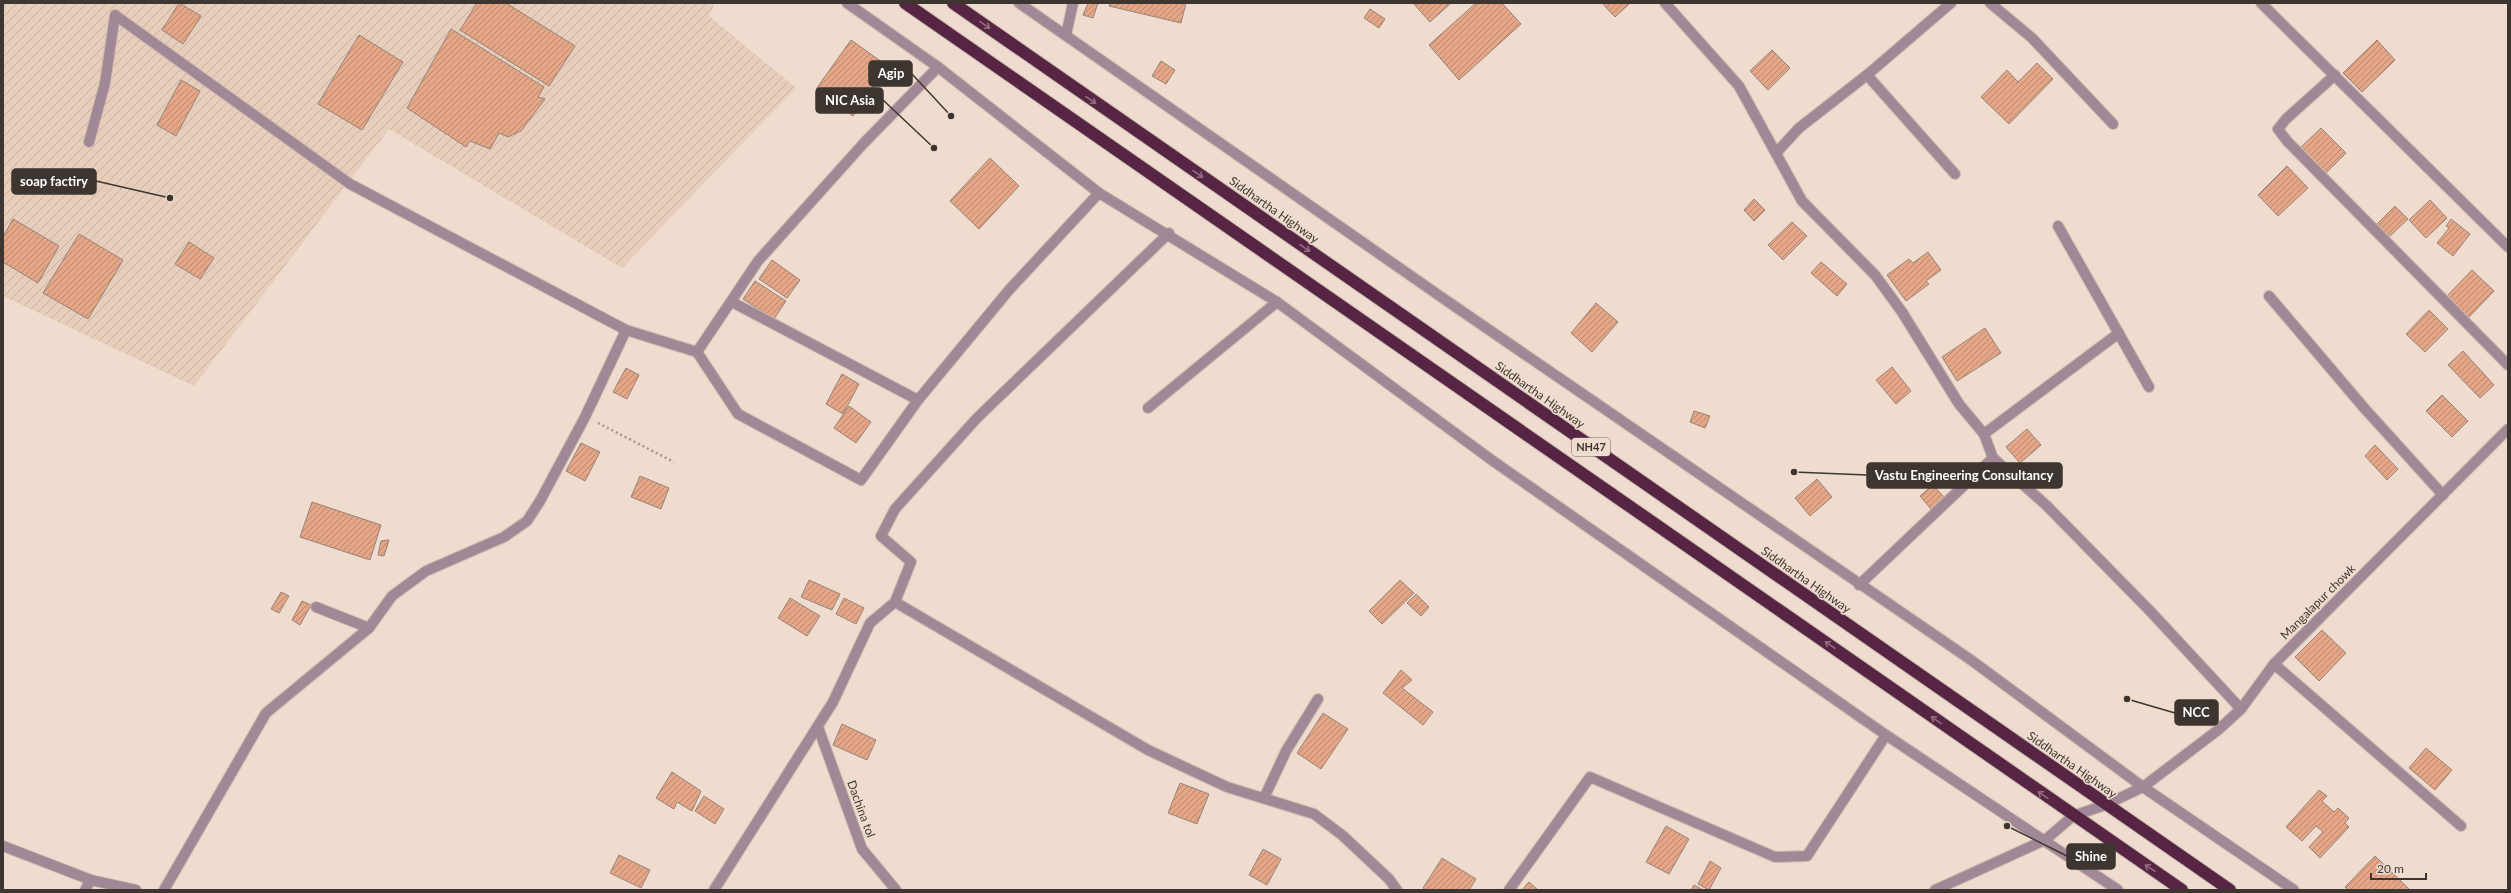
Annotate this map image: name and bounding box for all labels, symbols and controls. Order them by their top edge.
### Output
one-way arrow [979,21,990,29]
callout: Agip [869,61,912,86]
text: Agip [877,65,904,81]
callout: NIC Asia [816,88,883,113]
text: NIC Asia [825,92,875,108]
one-way arrow [1086,96,1097,104]
callout: soap factiry [12,169,96,194]
one-way arrow [1192,170,1203,178]
text: soap factiry [20,173,88,189]
street label: Siddhartha Highway [1227,173,1323,247]
one-way arrow [1299,244,1310,252]
street label: Siddhartha Highway [1493,358,1589,432]
road number: NH47 [1572,438,1610,456]
callout: Vastu Engineering Consultancy [1867,463,2062,488]
text: Vastu Engineering Consultancy [1874,467,2053,483]
street label: Siddhartha Highway [1759,543,1855,617]
street label: Mangalapur chowk [2277,560,2359,642]
one-way arrow [1824,641,1835,649]
callout: NCC [2175,700,2218,725]
text: NCC [2182,704,2210,720]
one-way arrow [1931,716,1942,724]
street label: Siddhartha Highway [2025,728,2121,802]
street label: Dachina tol [844,778,879,840]
one-way arrow [2037,791,2048,799]
callout: Shine [2067,844,2115,869]
text: Shine [2075,848,2107,864]
scale bar [2371,855,2426,881]
text: 20 m [2377,861,2404,876]
one-way arrow [2145,864,2156,872]

